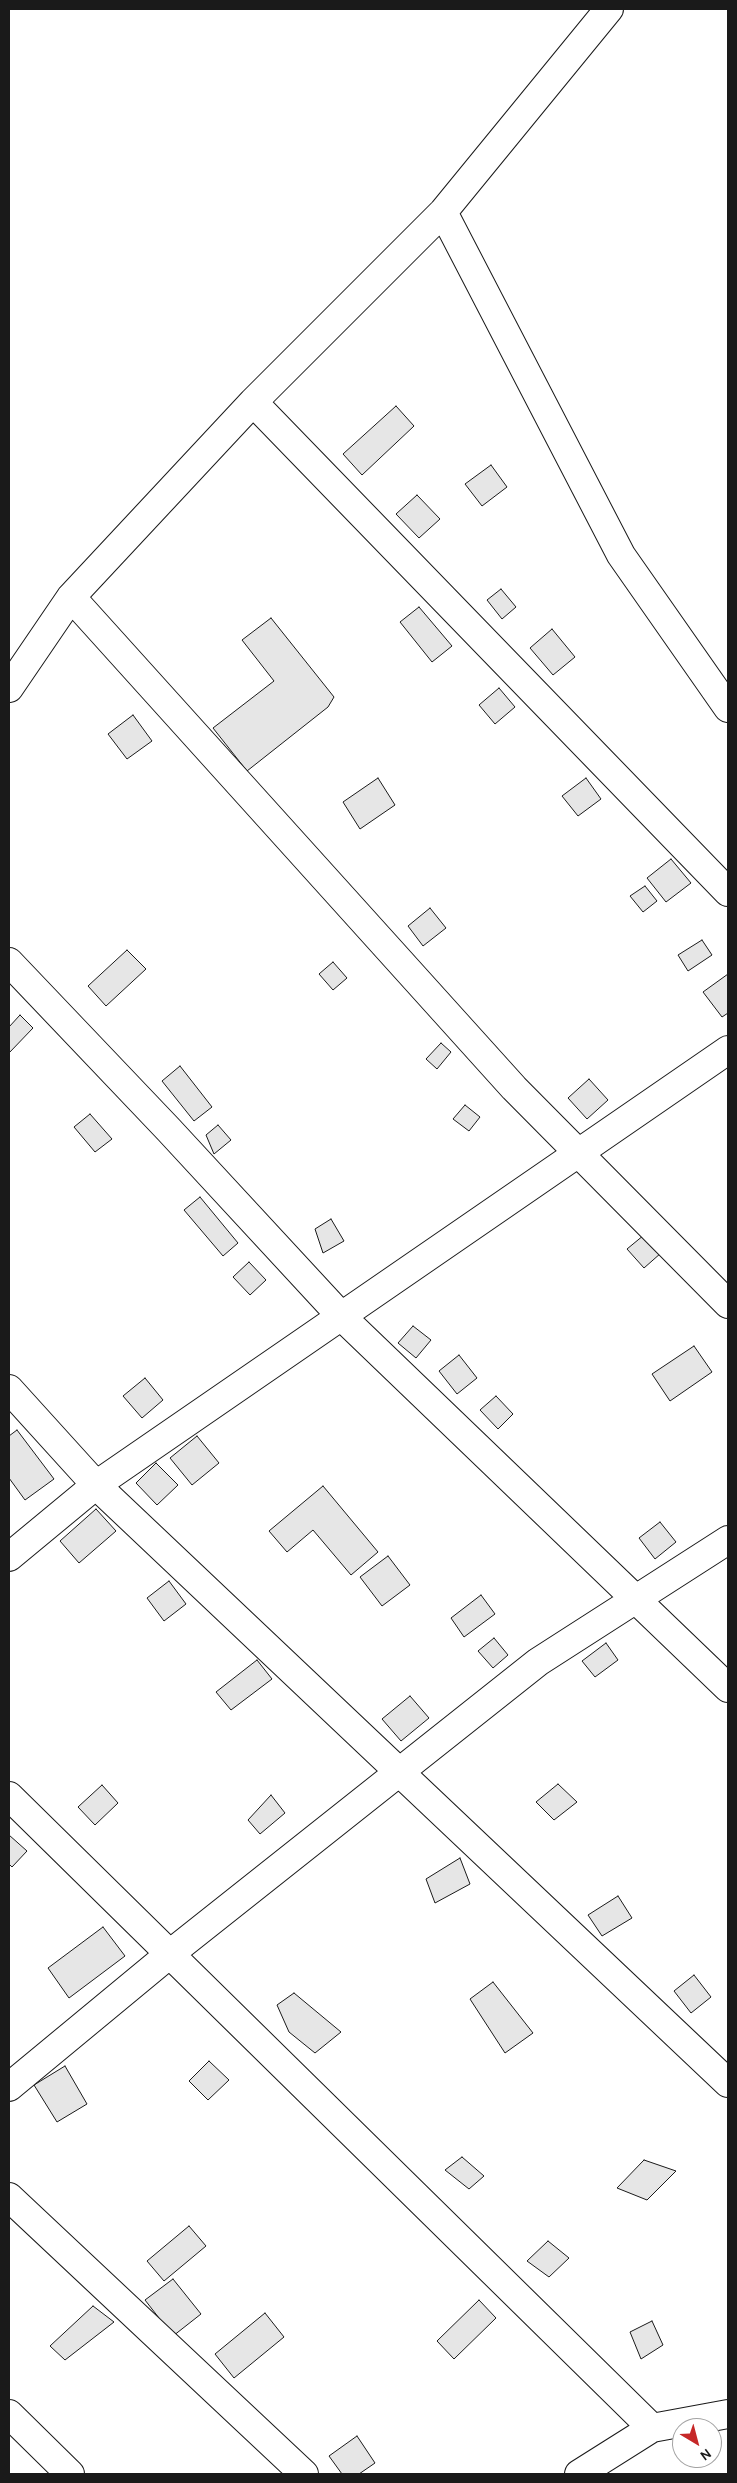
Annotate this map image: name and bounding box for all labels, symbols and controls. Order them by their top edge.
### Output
north arrow [672,2418,722,2468]
text: N [697,2445,715,2464]

